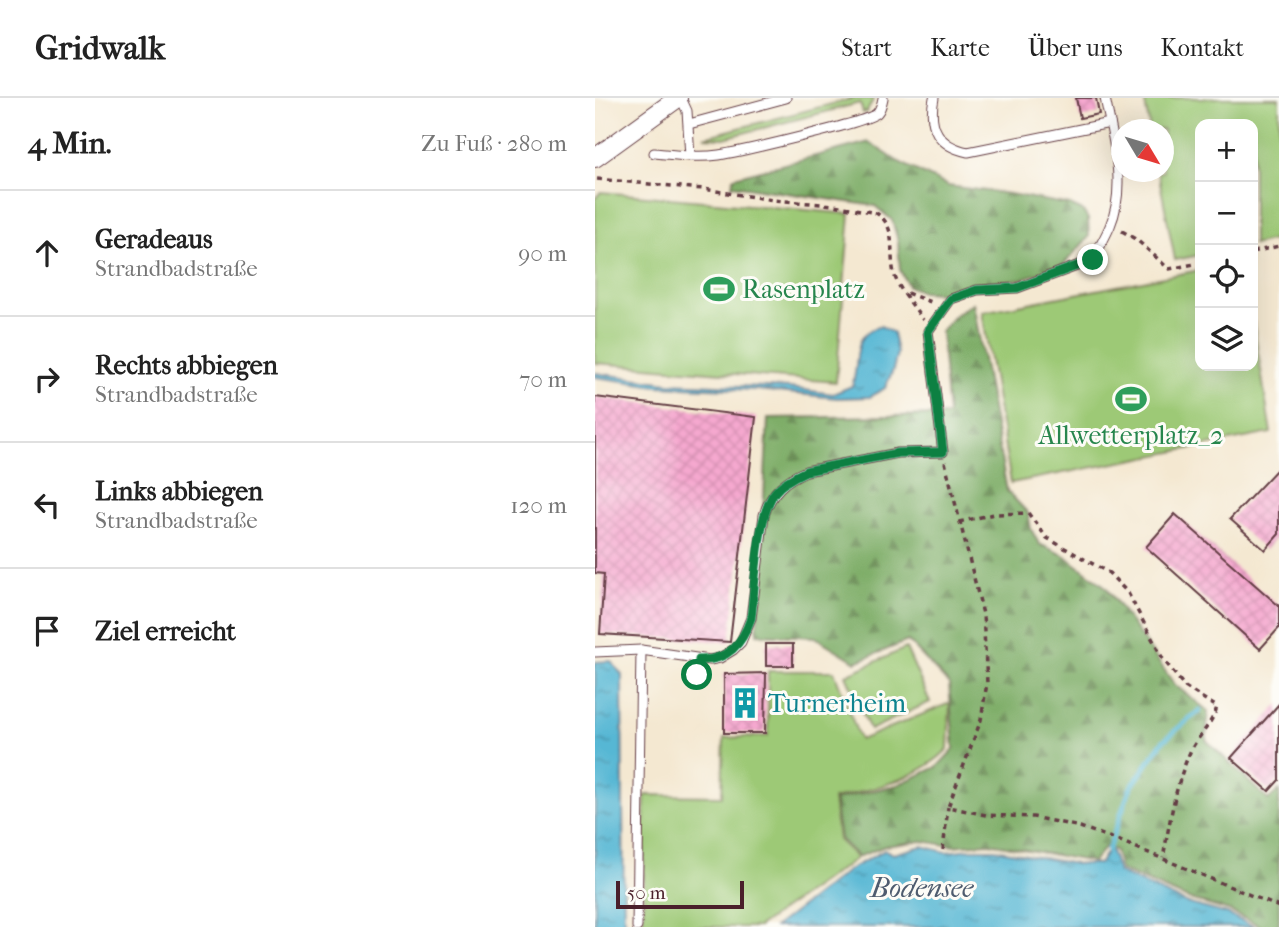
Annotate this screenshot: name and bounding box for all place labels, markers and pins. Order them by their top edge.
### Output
sports icon: Rasenplatz [702,272,736,306]
place label: Rasenplatz [742,274,865,305]
sports icon: Allwetterplatz_2 [1114,382,1148,416]
place label: Allwetterplatz_2 [1038,420,1223,451]
building icon: Turnerheim [728,686,762,720]
place label: Turnerheim [768,688,906,719]

